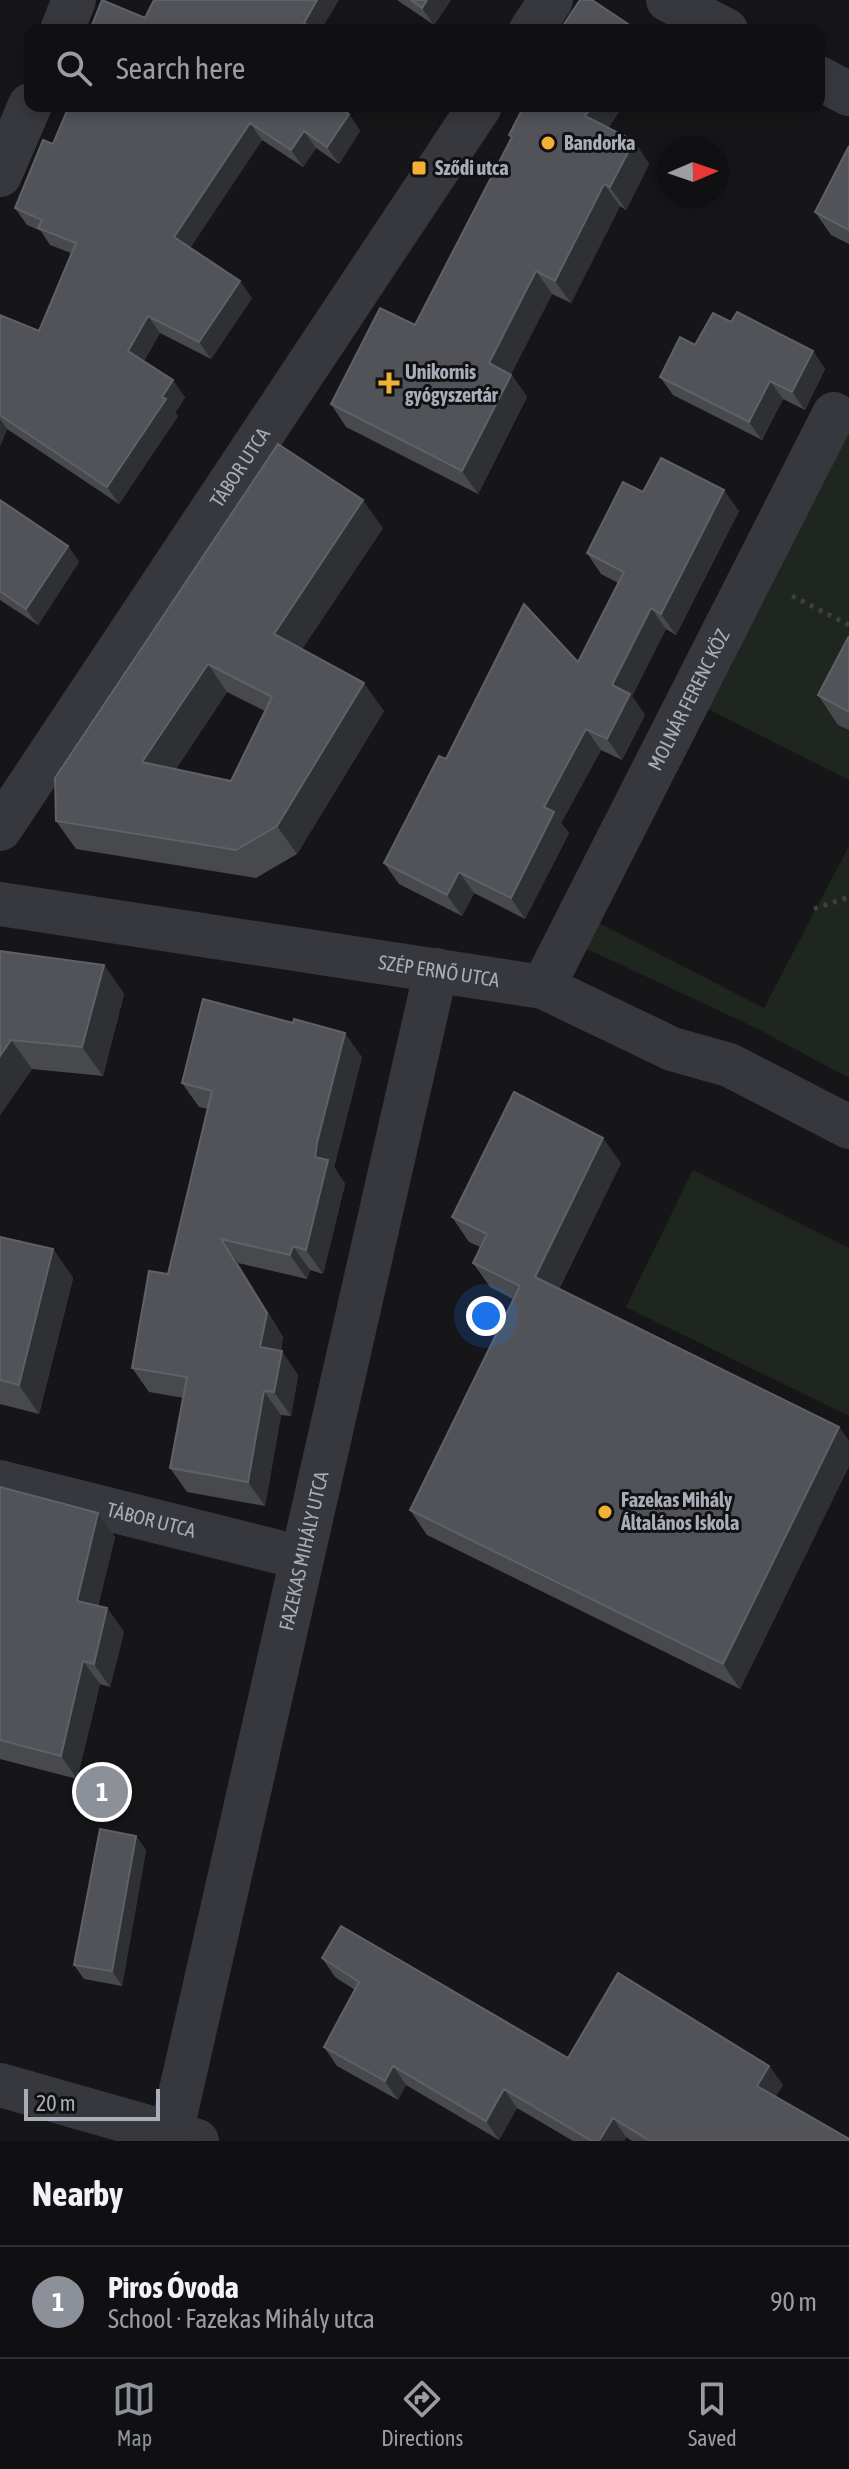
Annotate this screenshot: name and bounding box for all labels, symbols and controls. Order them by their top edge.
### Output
search box [24,24,825,112]
icon: search [52,46,96,90]
text: Search here [116,51,245,85]
place label: Bandorka [564,131,635,154]
marker: Bandorka [539,134,557,152]
north arrow [657,136,729,208]
place label: Sződi utca [435,156,509,179]
marker: Sződi utca [410,159,428,177]
place label: Unikornis gyógyszertár [405,360,499,406]
marker: Unikornis gyógyszertár [380,374,398,392]
street label: TÁBOR UTCA [205,423,274,511]
street label: MOLNÁR FERENC KÖZ [643,625,734,774]
street label: SZÉP ERNŐ UTCA [377,950,501,991]
your location [466,1296,506,1336]
street label: FAZEKAS MIHÁLY UTCA [274,1469,333,1633]
place label: Fazekas Mihály Általános Iskola [620,1488,739,1534]
street label: TÁBOR UTCA [105,1497,198,1542]
marker: Fazekas Mihály Általános Iskola [596,1503,614,1521]
pin: 1 [76,1762,128,1822]
scale bar [24,2085,160,2121]
text: 20 m [36,2090,76,2116]
text: Nearby [32,2174,123,2213]
text: Piros Óvoda [108,2270,239,2304]
text: 1 [52,2287,64,2317]
text: 90 m [770,2287,817,2317]
text: School · Fazekas Mihály utca [108,2304,375,2334]
tab: Map [112,2377,156,2451]
tab: Directions [381,2377,463,2451]
tab: Saved [688,2377,737,2451]

